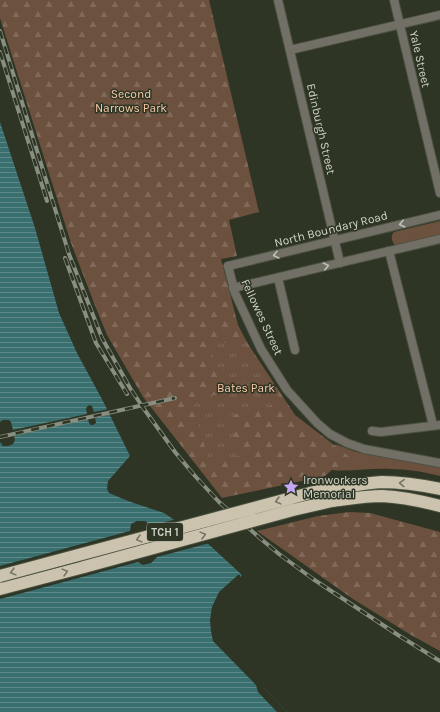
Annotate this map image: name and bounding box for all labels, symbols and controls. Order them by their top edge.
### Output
street label: Yale Street [407,29,433,89]
street label: Edinburgh Street [304,82,338,176]
park label: Second Narrows Park [95,87,167,115]
street label: North Boundary Road [273,208,389,250]
one-way arrow [399,219,406,228]
one-way arrow [272,250,279,258]
one-way arrow [323,263,329,271]
street label: Fellowes Street [238,277,286,358]
park label: Bates Park [217,381,275,395]
place label: Ironworkers Memorial [303,473,368,501]
place icon: Ironworkers Memorial [282,478,300,496]
one-way arrow [398,479,405,488]
one-way arrow [275,496,282,505]
road number: TCH 1 [147,523,183,541]
one-way arrow [199,531,206,540]
one-way arrow [136,534,142,542]
one-way arrow [10,567,17,576]
one-way arrow [61,568,68,577]

